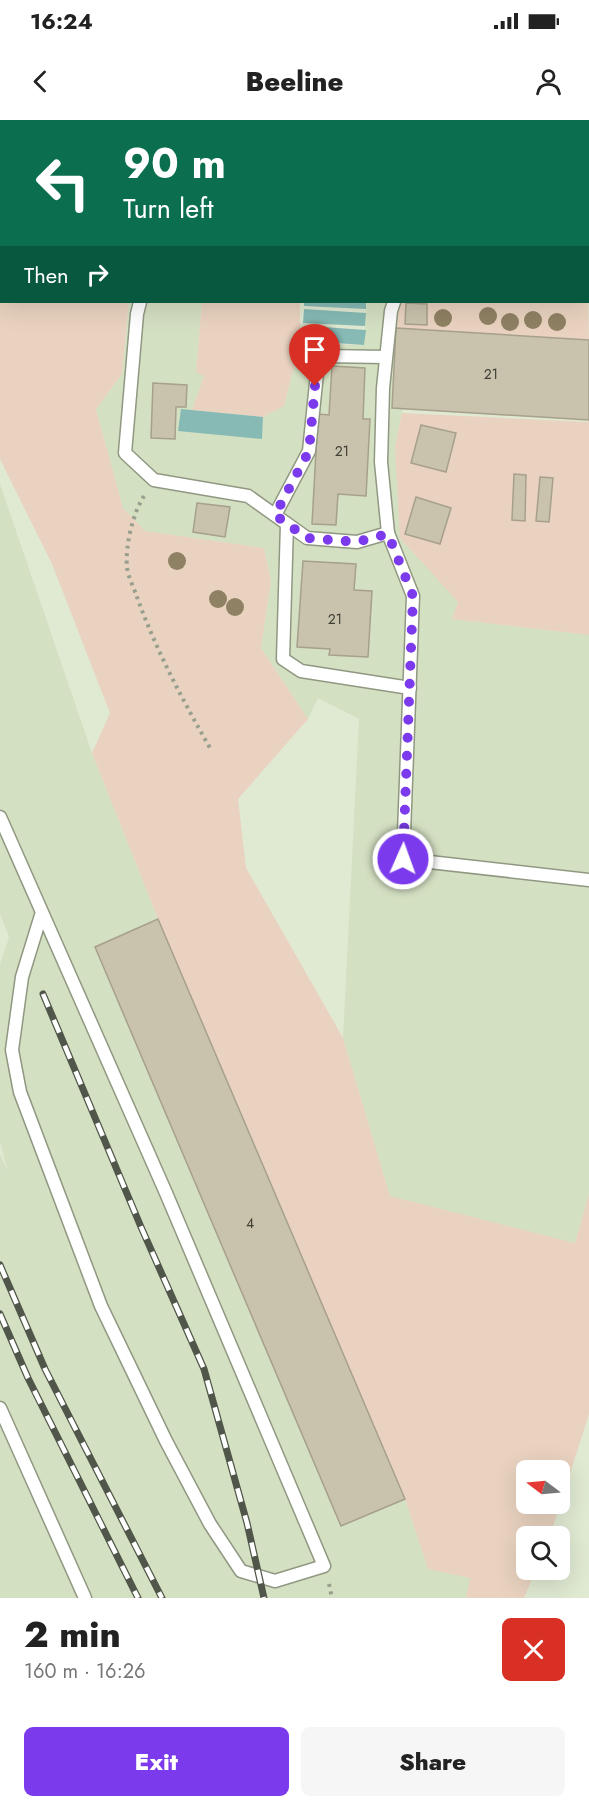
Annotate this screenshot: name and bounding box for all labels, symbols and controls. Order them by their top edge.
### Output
text: 16:24 [30,5,93,37]
text: Beeline [246,62,343,101]
icon: back [24,65,57,98]
icon: person [532,65,565,98]
text: 90 m [123,133,226,194]
icon: left [24,144,102,222]
text: Turn left [123,189,213,228]
icon: right [81,258,114,291]
text: Then [24,259,69,291]
pin [289,324,340,386]
icon: arrive [298,333,331,366]
house number: 21 [484,364,498,384]
house number: 21 [335,441,349,461]
house number: 21 [328,609,342,629]
position arrow [371,827,435,891]
house number: 4 [246,1213,254,1233]
north arrow [516,1460,570,1514]
map controls [516,1460,570,1580]
button: search [516,1526,570,1580]
text: 2 min [24,1608,121,1660]
button: close [502,1618,565,1681]
text: 160 m · 16:26 [24,1657,146,1686]
button: Exit [24,1727,289,1796]
button: Share [301,1727,565,1796]

